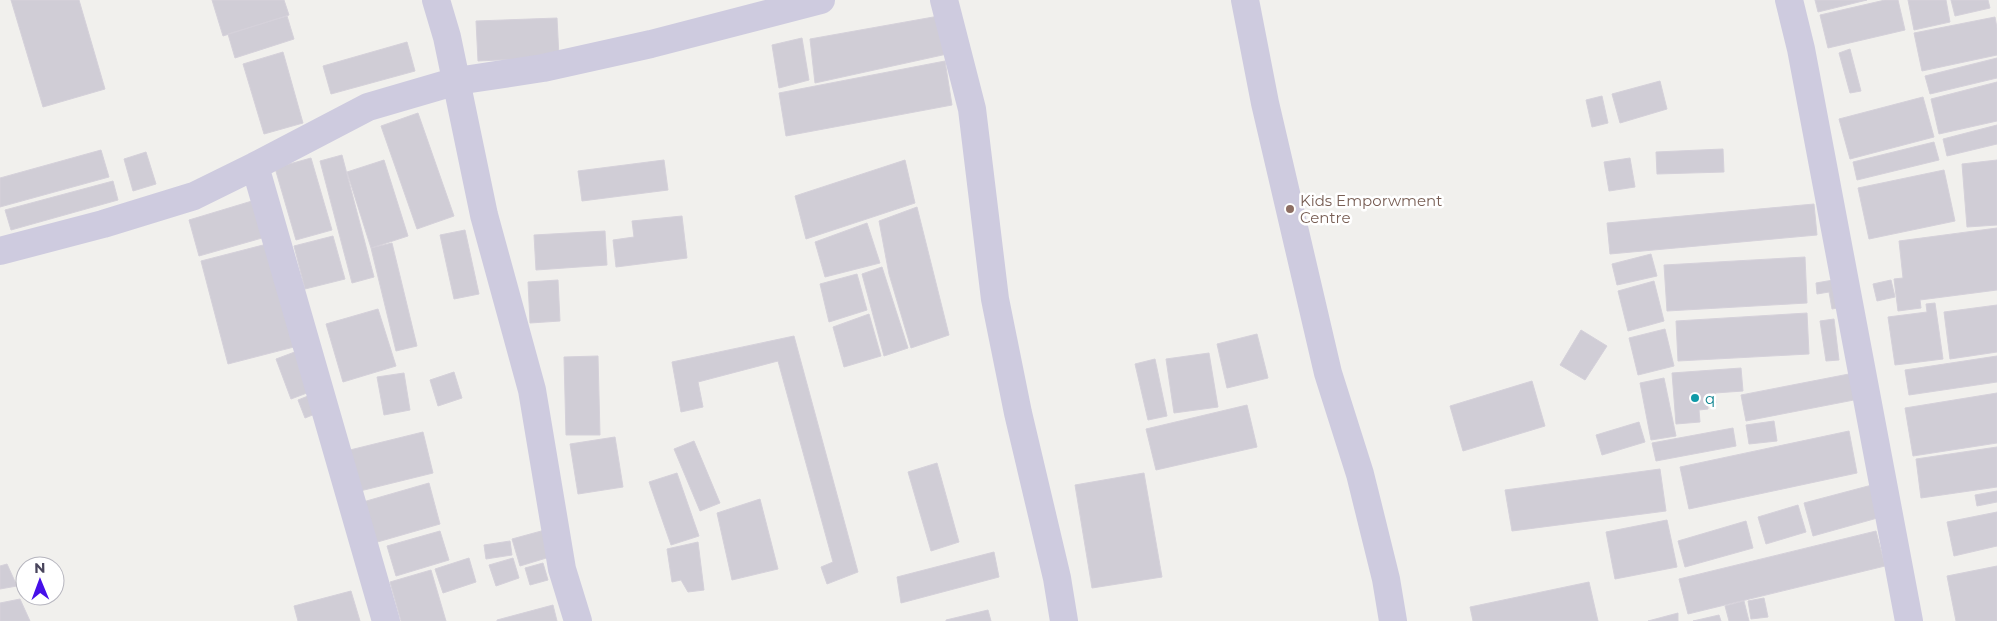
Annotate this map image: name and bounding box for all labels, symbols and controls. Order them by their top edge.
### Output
place label: Kids Emporwment Centre [1300,191,1442,227]
marker: Kids Emporwment Centre [1284,203,1296,215]
place label: q [1705,389,1715,408]
marker: q [1689,392,1701,404]
north arrow [15,556,65,606]
text: N [34,559,46,577]

